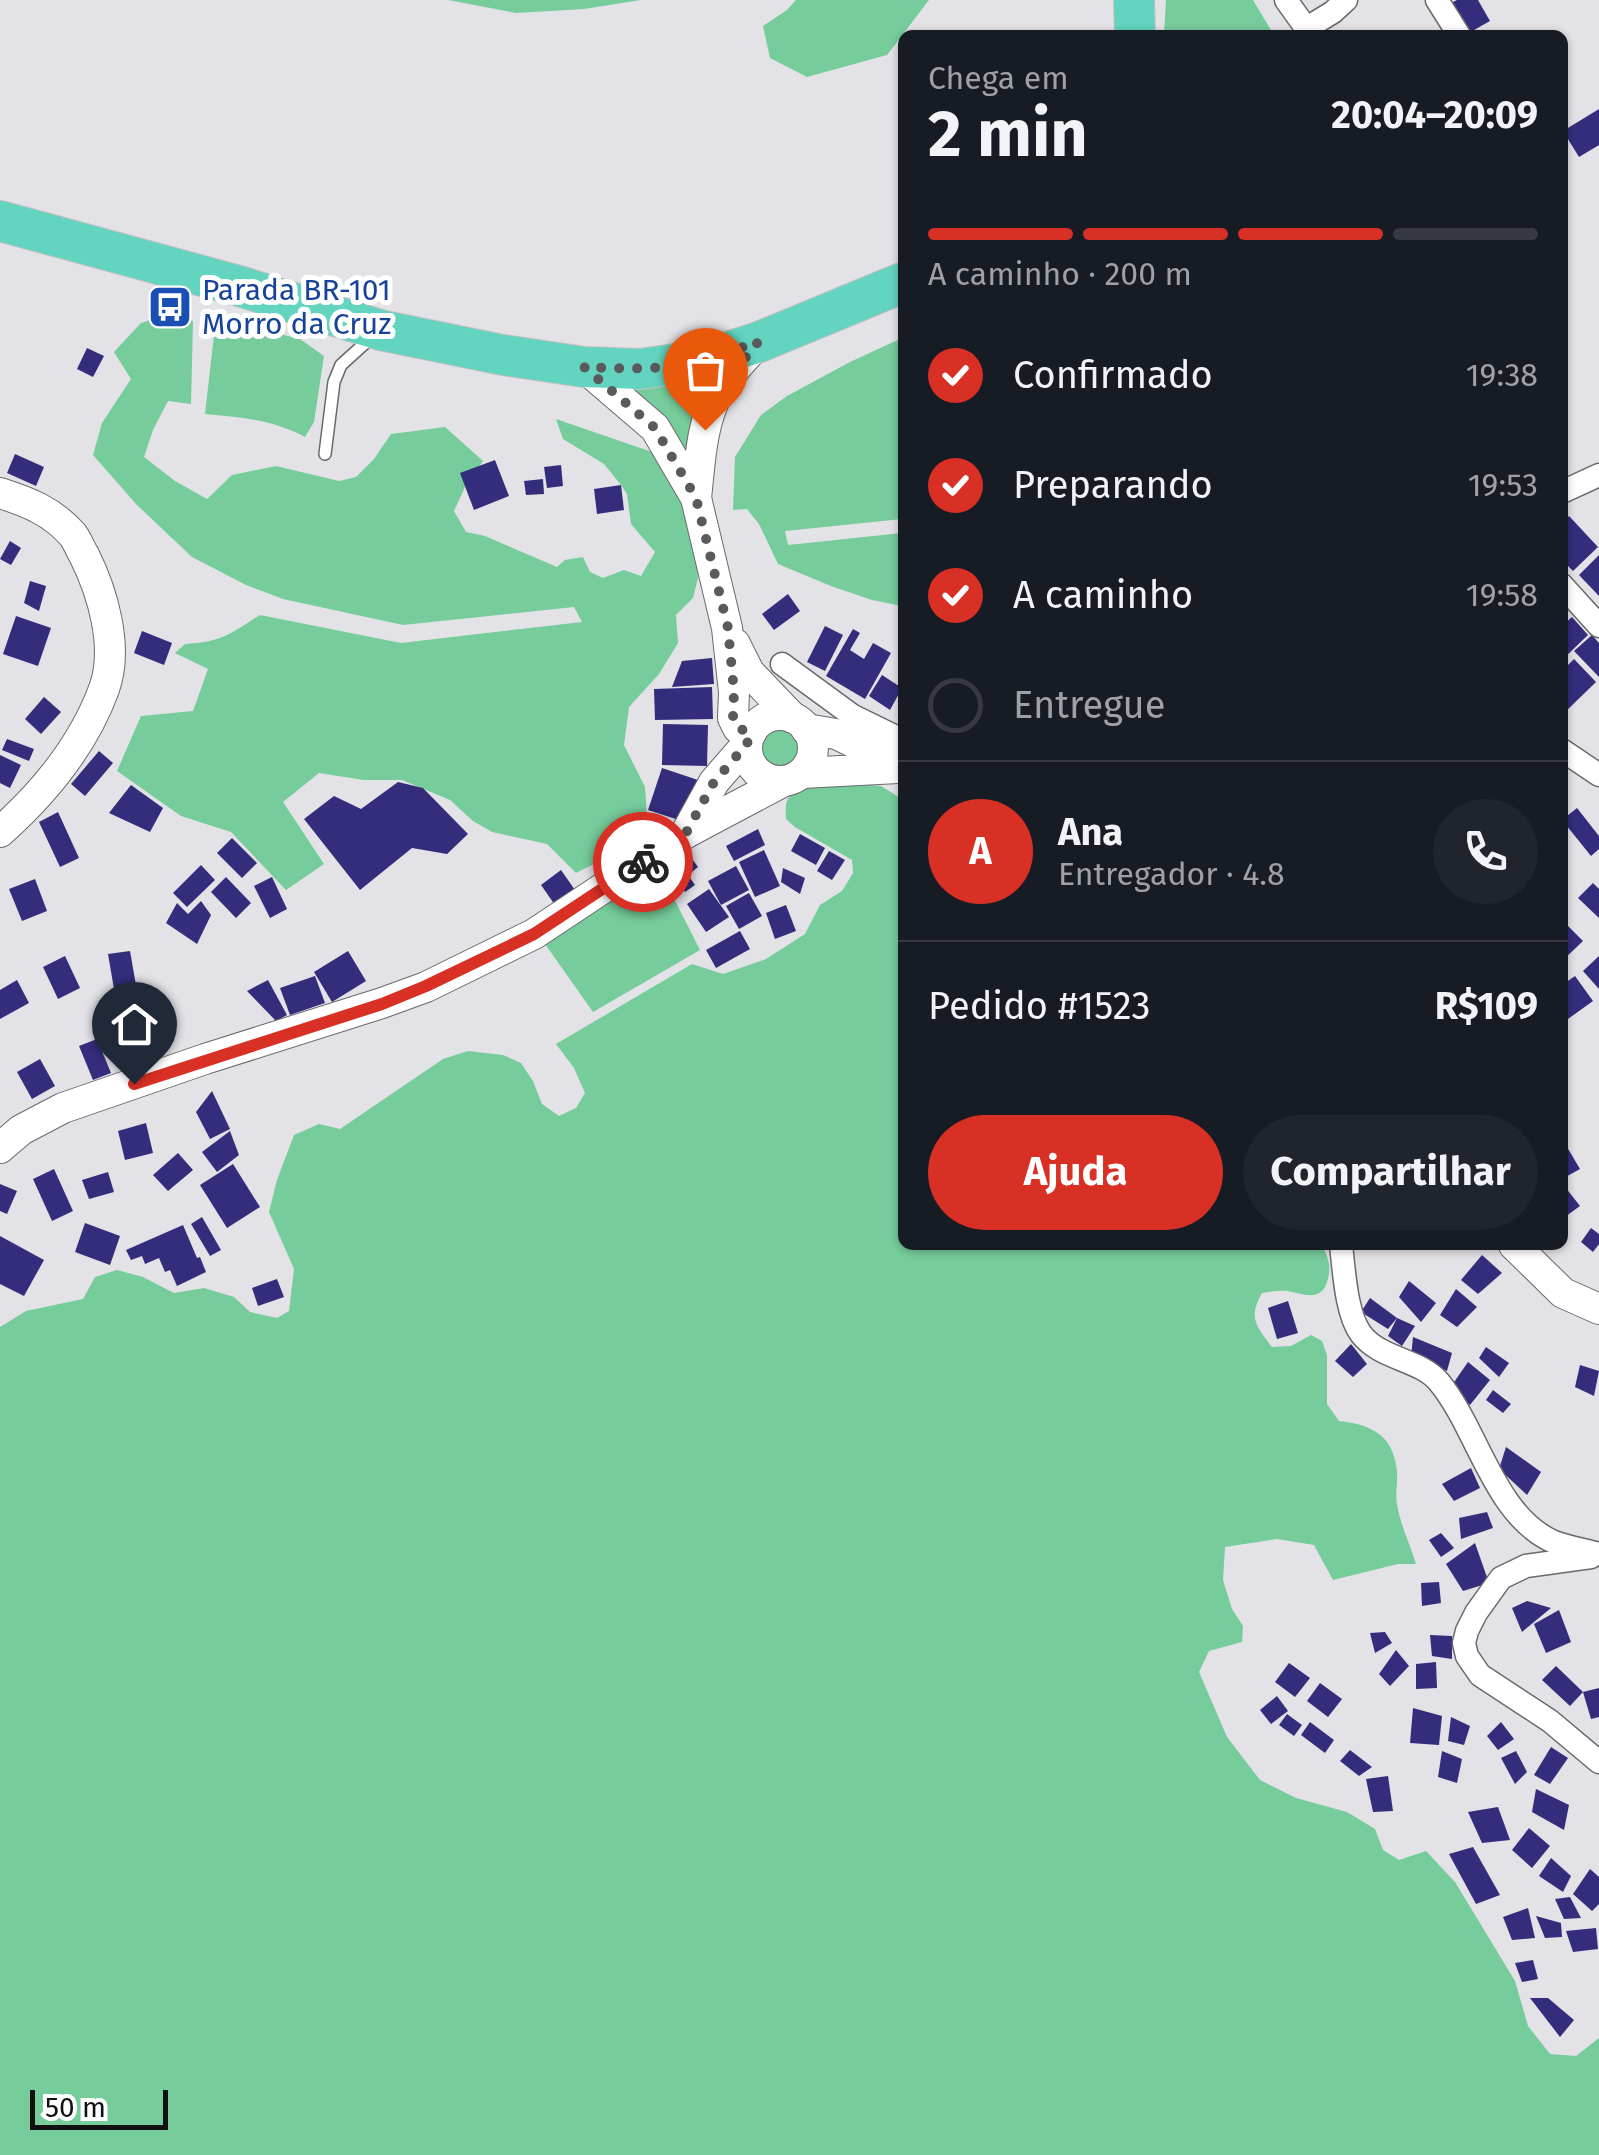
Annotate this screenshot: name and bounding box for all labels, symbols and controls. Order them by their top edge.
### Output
text: Chega em [928,59,1069,97]
text: 20:04–20:09 [1331,92,1538,138]
text: 2 min [928,95,1088,173]
text: A caminho · 200 m [928,255,1192,293]
place label: Parada BR-101 Morro da Cruz [202,272,391,342]
bus stop icon: Parada BR-101 Morro da Cruz [147,284,193,330]
pin [663,328,748,431]
icon: bag [678,343,733,398]
icon: check [928,348,983,403]
text: Confirmado [1013,352,1213,398]
text: 19:38 [1466,356,1538,394]
icon: check [928,458,983,513]
text: Preparando [1013,462,1213,508]
text: 19:53 [1468,466,1538,504]
icon: check [928,568,983,623]
text: A caminho [1013,572,1193,618]
text: 19:58 [1466,576,1538,614]
text: Entregue [1013,682,1165,728]
button: phone [1433,799,1538,904]
text: Ana [1058,809,1123,855]
courier [593,812,693,912]
text: A [969,828,992,874]
icon: bike [616,835,671,890]
text: Entregador · 4.8 [1058,855,1285,893]
pin [92,982,177,1085]
text: Pedido #1523 [928,983,1150,1029]
text: R$109 [1435,983,1538,1029]
icon: home [107,997,162,1052]
button: Ajuda [928,1115,1223,1230]
button: Compartilhar [1243,1115,1538,1230]
scale bar [30,2085,168,2130]
text: 50 m [45,2091,106,2124]

